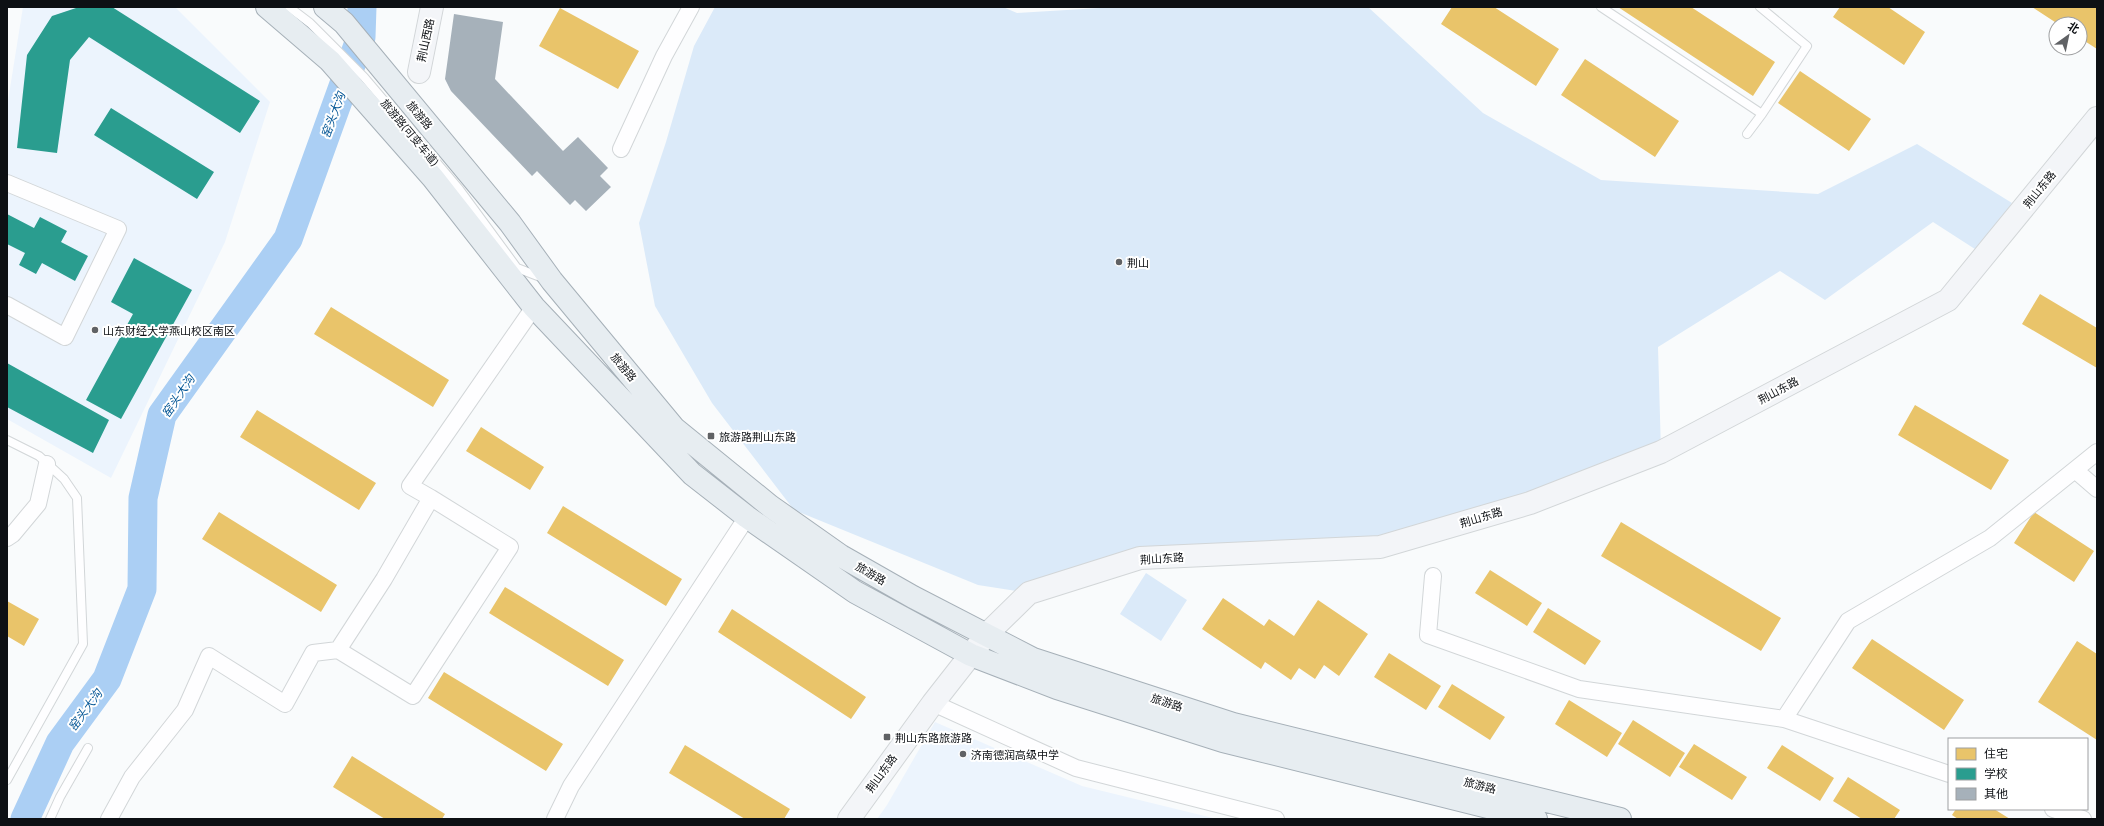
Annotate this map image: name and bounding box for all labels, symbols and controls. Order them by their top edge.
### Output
north arrow [2048,16,2088,56]
street label: 荆山西路 [414,17,436,63]
text: 北 [2066,19,2082,36]
water label: 窑头大沟 [318,88,349,140]
street label: 旅游路(可变车道) [378,96,442,168]
street label: 旅游路 [404,98,436,132]
street label: 荆山东路 [2020,168,2058,210]
place label: 荆山 [1127,256,1149,269]
marker: 荆山 [1114,257,1124,267]
place label: 山东财经大学燕山校区南区 [103,324,235,337]
marker: 山东财经大学燕山校区南区 [90,325,100,335]
street label: 旅游路 [608,350,640,384]
water label: 窑头大沟 [158,370,199,420]
street label: 荆山东路 [1756,374,1800,406]
place label: 旅游路荆山东路 [719,430,796,443]
marker: 旅游路荆山东路 [706,431,716,441]
street label: 荆山东路 [1458,504,1504,530]
street label: 荆山东路 [1140,550,1184,566]
street label: 旅游路 [853,559,889,587]
water label: 窑头大沟 [65,685,106,734]
street label: 旅游路 [1149,691,1185,713]
place label: 荆山东路旅游路 [895,731,972,744]
marker: 荆山东路旅游路 [882,732,892,742]
legend [1948,738,2088,810]
text: 住宅 [1984,746,2008,761]
place label: 济南德润高级中学 [971,748,1059,761]
marker: 济南德润高级中学 [958,749,968,759]
street label: 荆山东路 [863,751,899,795]
text: 学校 [1984,766,2008,781]
street label: 旅游路 [1462,775,1498,795]
text: 其他 [1984,786,2008,801]

